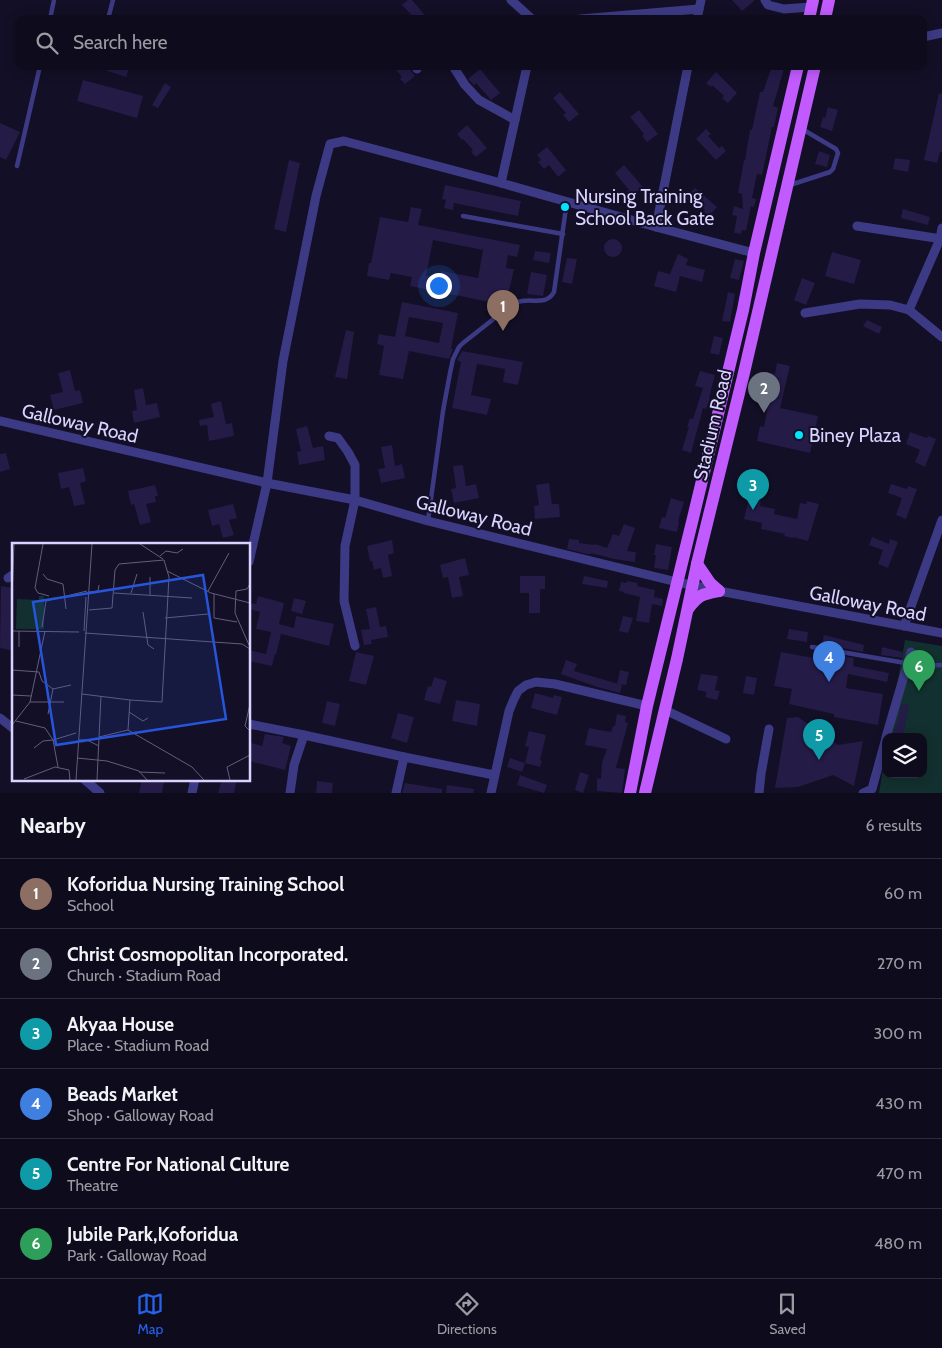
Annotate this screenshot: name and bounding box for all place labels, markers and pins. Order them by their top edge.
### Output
place label: Nursing Training School Back Gate [575,185,715,230]
marker: Nursing Training School Back Gate [559,201,571,213]
pin: 1 [487,290,519,331]
pin: 2 [748,372,780,413]
place label: Biney Plaza [809,424,901,447]
marker: Biney Plaza [793,429,805,441]
pin: 3 [737,469,769,510]
pin: 4 [813,641,845,682]
pin: 6 [903,650,935,691]
pin: 5 [803,719,835,760]

